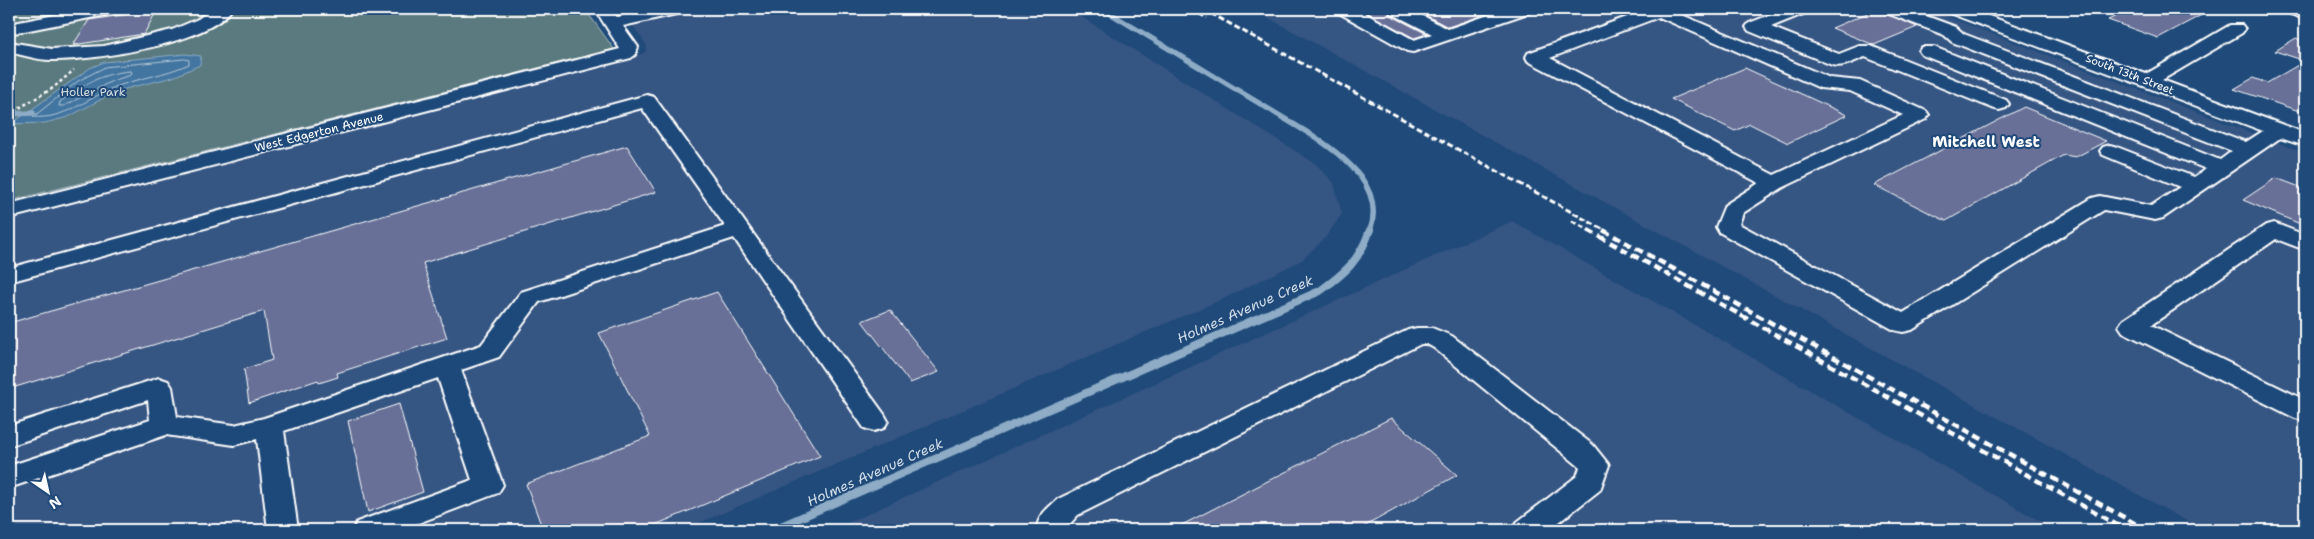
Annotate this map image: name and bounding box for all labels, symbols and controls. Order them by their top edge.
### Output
street label: South 13th Street [2084,51,2176,98]
park label: Holler Park [60,84,126,100]
street label: West Edgerton Avenue [253,108,385,156]
district label: Mitchell West [1932,132,2040,152]
water label: Holmes Avenue Creek [1174,271,1316,347]
water label: Holmes Avenue Creek [804,434,946,510]
north arrow [22,466,72,516]
text: N [46,492,65,513]

